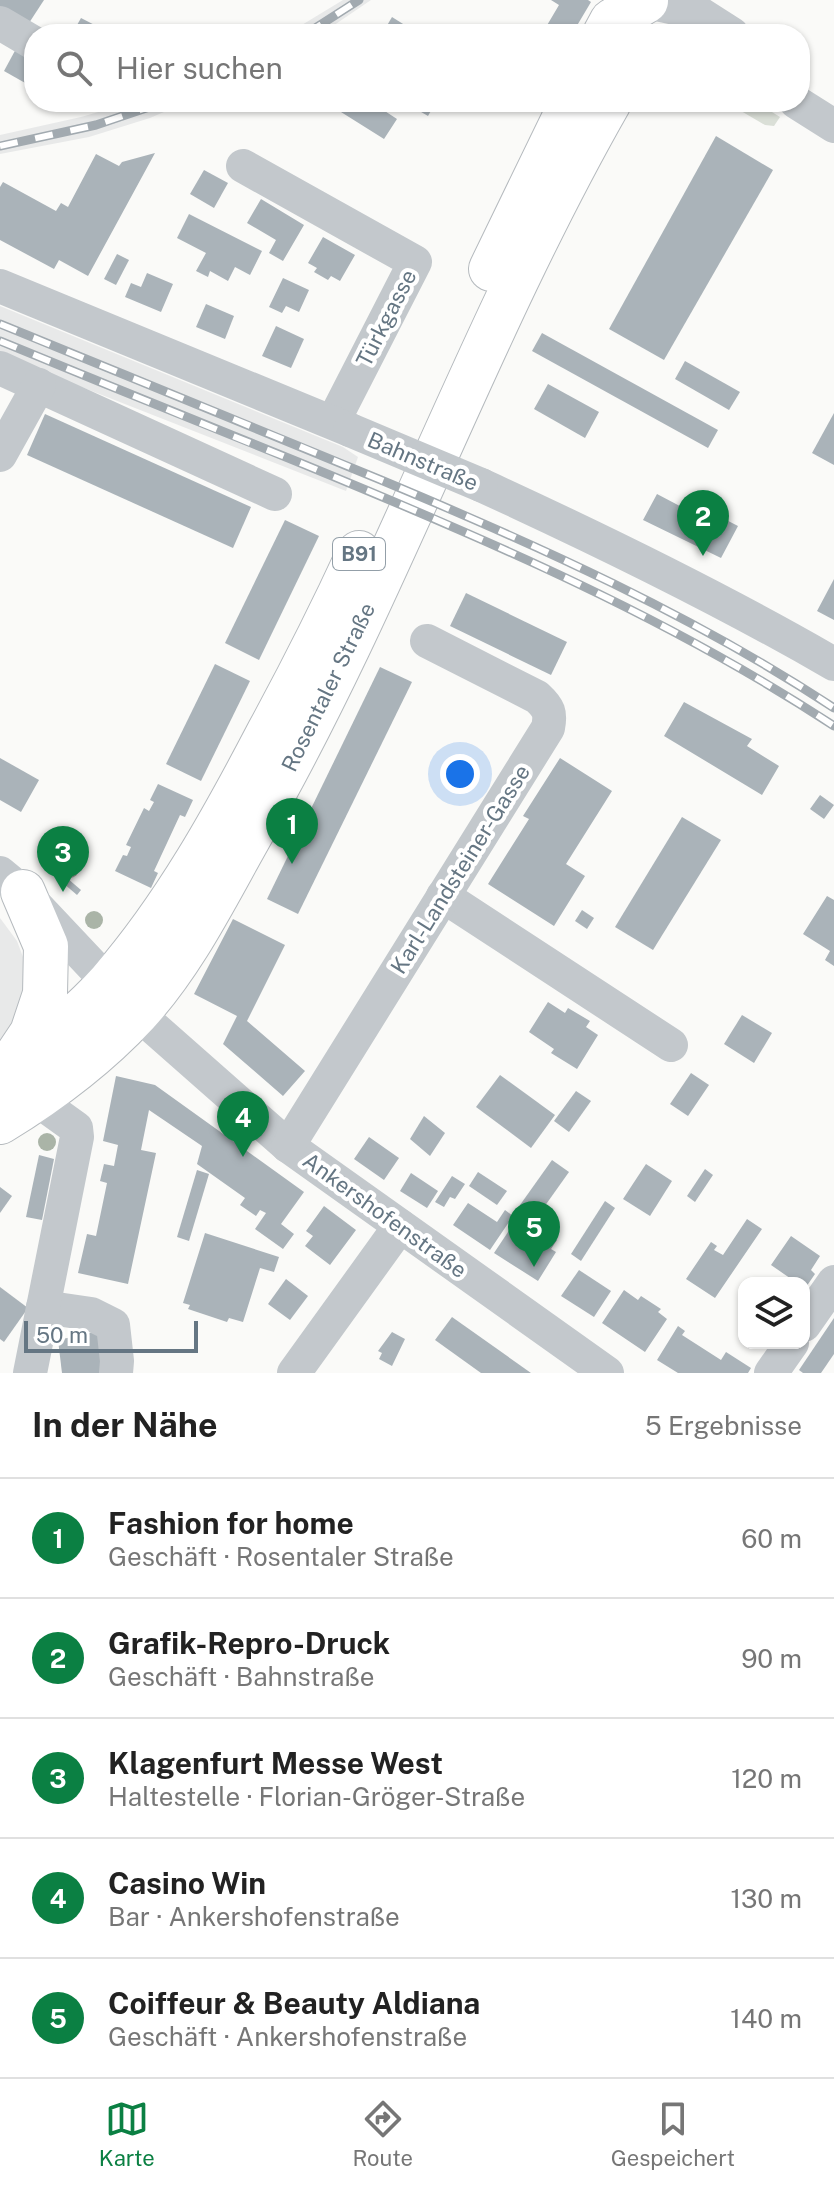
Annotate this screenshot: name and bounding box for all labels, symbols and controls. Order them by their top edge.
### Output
search box [24,24,810,112]
icon: search [52,46,96,90]
text: Hier suchen [116,50,283,86]
street label: Türkgasse [350,265,422,371]
street label: Bahnstraße [364,426,482,496]
pin: 2 [677,490,729,556]
road number: B91 [333,538,385,570]
street label: Rosentaler Straße [276,598,380,776]
your location [440,754,480,794]
street label: Karl-Landsteiner-Gasse [385,760,535,978]
pin: 1 [266,798,318,864]
pin: 3 [37,826,89,892]
pin: 4 [217,1091,269,1157]
street label: Ankershofenstraße [298,1147,472,1283]
pin: 5 [508,1201,560,1267]
map controls [738,1277,810,1349]
button: layers [738,1277,810,1349]
scale bar [24,1317,198,1353]
text: 50 m [36,1322,88,1348]
text: In der Nähe [32,1405,218,1445]
text: 5 Ergebnisse [645,1410,802,1441]
text: Fashion for home [108,1505,354,1541]
text: 1 [52,1523,64,1554]
text: 60 m [741,1523,802,1554]
text: Geschäft · Rosentaler Straße [108,1541,454,1572]
text: Grafik-Repro-Druck [108,1625,390,1661]
text: 2 [50,1643,66,1674]
text: 90 m [741,1643,802,1674]
text: Geschäft · Bahnstraße [108,1661,375,1692]
text: Klagenfurt Messe West [108,1745,443,1781]
text: 3 [49,1763,67,1794]
text: 120 m [731,1763,802,1794]
text: Haltestelle · Florian-Gröger-Straße [108,1781,525,1812]
text: Casino Win [108,1865,266,1901]
text: 4 [49,1883,67,1914]
text: 130 m [730,1883,802,1914]
text: Bar · Ankershofenstraße [108,1901,400,1932]
text: Coiffeur & Beauty Aldiana [108,1985,480,2021]
text: 5 [49,2003,67,2034]
text: 140 m [730,2003,802,2034]
text: Geschäft · Ankershofenstraße [108,2021,467,2052]
tab: Karte [99,2097,155,2171]
tab: Route [353,2097,413,2171]
tab: Gespeichert [611,2097,735,2171]

